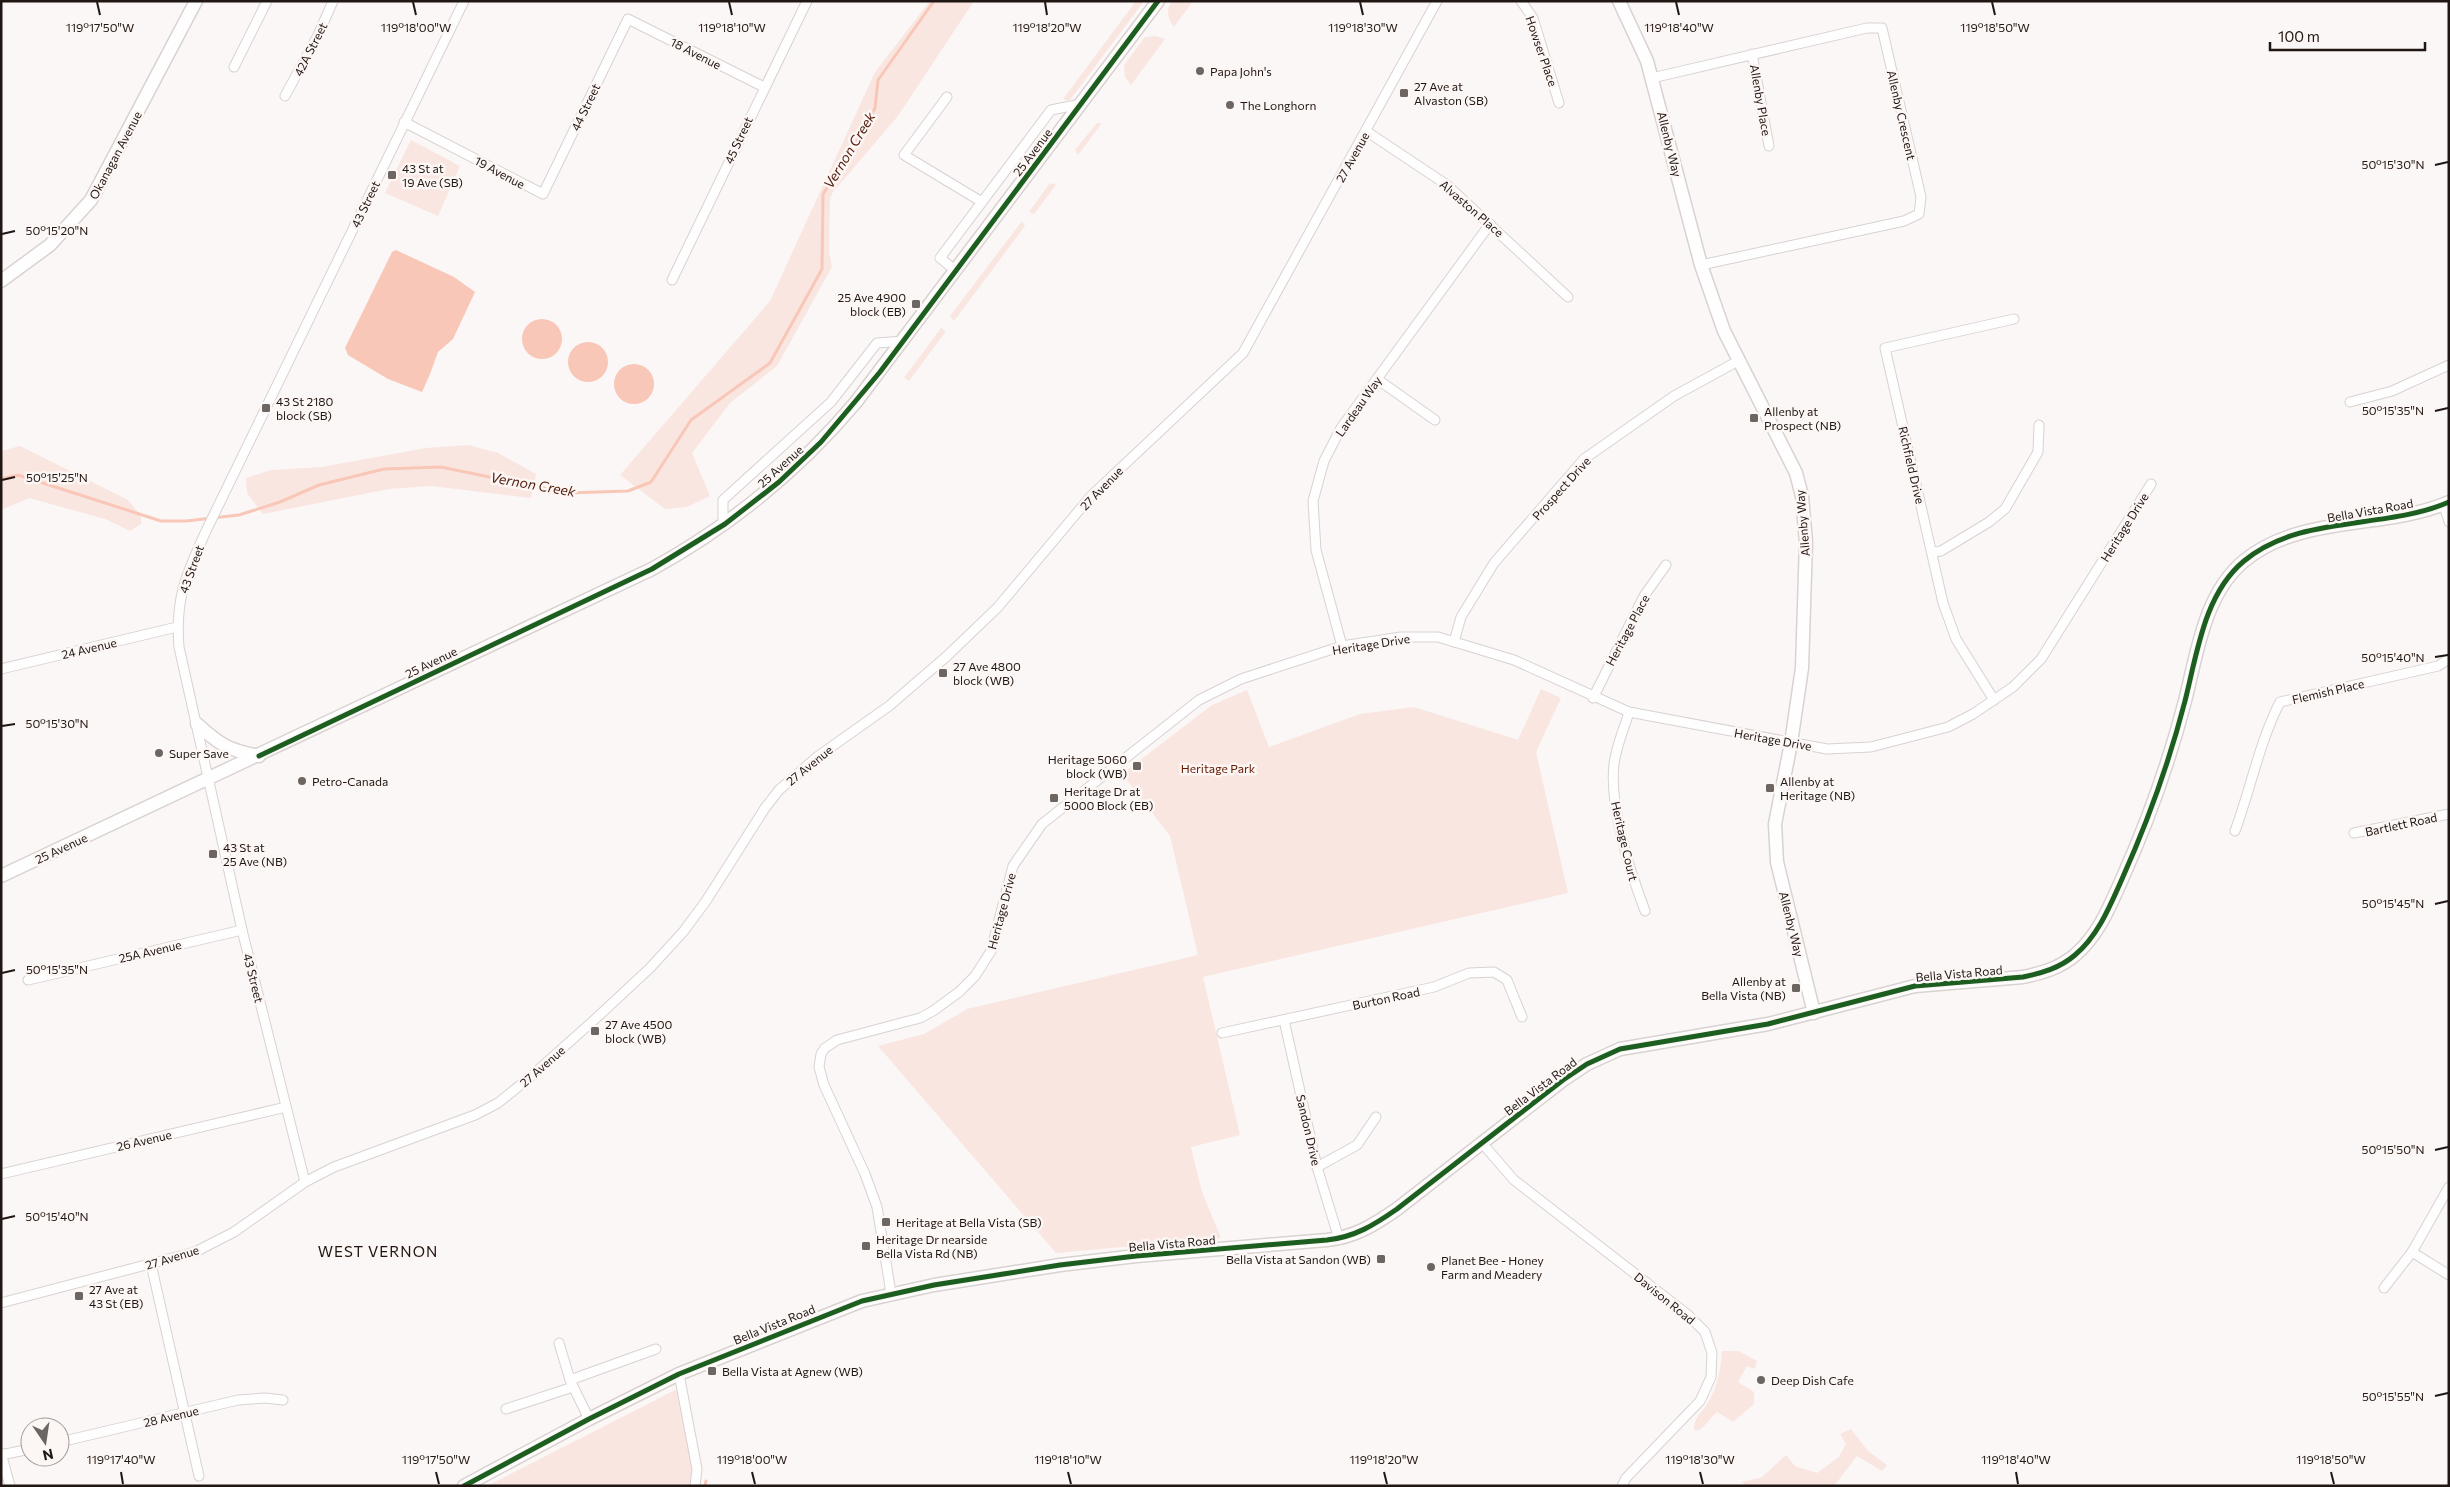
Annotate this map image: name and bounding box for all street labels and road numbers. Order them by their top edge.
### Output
street label: Howser Place [1523,14,1561,88]
street label: 42A Street [291,20,329,78]
street label: 18 Avenue [668,34,724,72]
street label: Allenby Place [1748,63,1774,137]
street label: Allenby Crescent [1885,69,1919,161]
street label: 44 Street [568,81,602,133]
street label: Okanagan Avenue [86,109,144,201]
street label: Allenby Way [1655,110,1685,178]
street label: 45 Street [721,114,755,166]
street label: 25 Avenue [1010,125,1054,179]
street label: 27 Avenue [1332,129,1372,185]
street label: 19 Avenue [473,153,527,191]
street label: Alvaston Place [1437,177,1507,239]
street label: 43 Street [348,178,382,230]
street label: Lardeau Way [1332,373,1384,439]
street label: Richfield Drive [1896,425,1928,505]
street label: 25 Avenue [755,442,805,490]
street label: Prospect Drive [1529,454,1593,522]
street label: 27 Avenue [1077,463,1125,513]
street label: Allenby Way [1792,489,1812,557]
street label: Heritage Drive [2097,490,2151,564]
street label: Bella Vista Road [2326,496,2414,524]
street label: 43 Street [176,543,206,595]
street label: Heritage Place [1602,592,1652,668]
street label: Heritage Drive [1331,631,1411,657]
street label: 24 Avenue [60,635,118,661]
street label: 25 Avenue [403,643,459,681]
street label: Flemish Place [2291,676,2365,706]
street label: Heritage Drive [1733,725,1813,753]
street label: 27 Avenue [783,742,835,788]
street label: Heritage Court [1609,800,1641,882]
street label: Bartlett Road [2364,810,2438,838]
street label: 25 Avenue [33,830,89,866]
street label: Heritage Drive [984,871,1018,951]
street label: Allenby Way [1777,890,1807,958]
street label: 25A Avenue [117,937,183,965]
street label: 43 Street [241,952,267,1004]
street label: Bella Vista Road [1915,962,2003,984]
street label: Burton Road [1351,984,1421,1012]
street label: 27 Avenue [517,1043,567,1089]
street label: Bella Vista Road [1501,1054,1579,1118]
street label: Sandon Drive [1294,1093,1324,1167]
street label: 26 Avenue [115,1127,173,1153]
street label: Bella Vista Road [1128,1232,1216,1254]
street label: 27 Avenue [144,1242,200,1272]
street label: Davison Road [1632,1269,1698,1327]
street label: Bella Vista Road [731,1301,817,1347]
street label: 28 Avenue [142,1403,200,1429]

